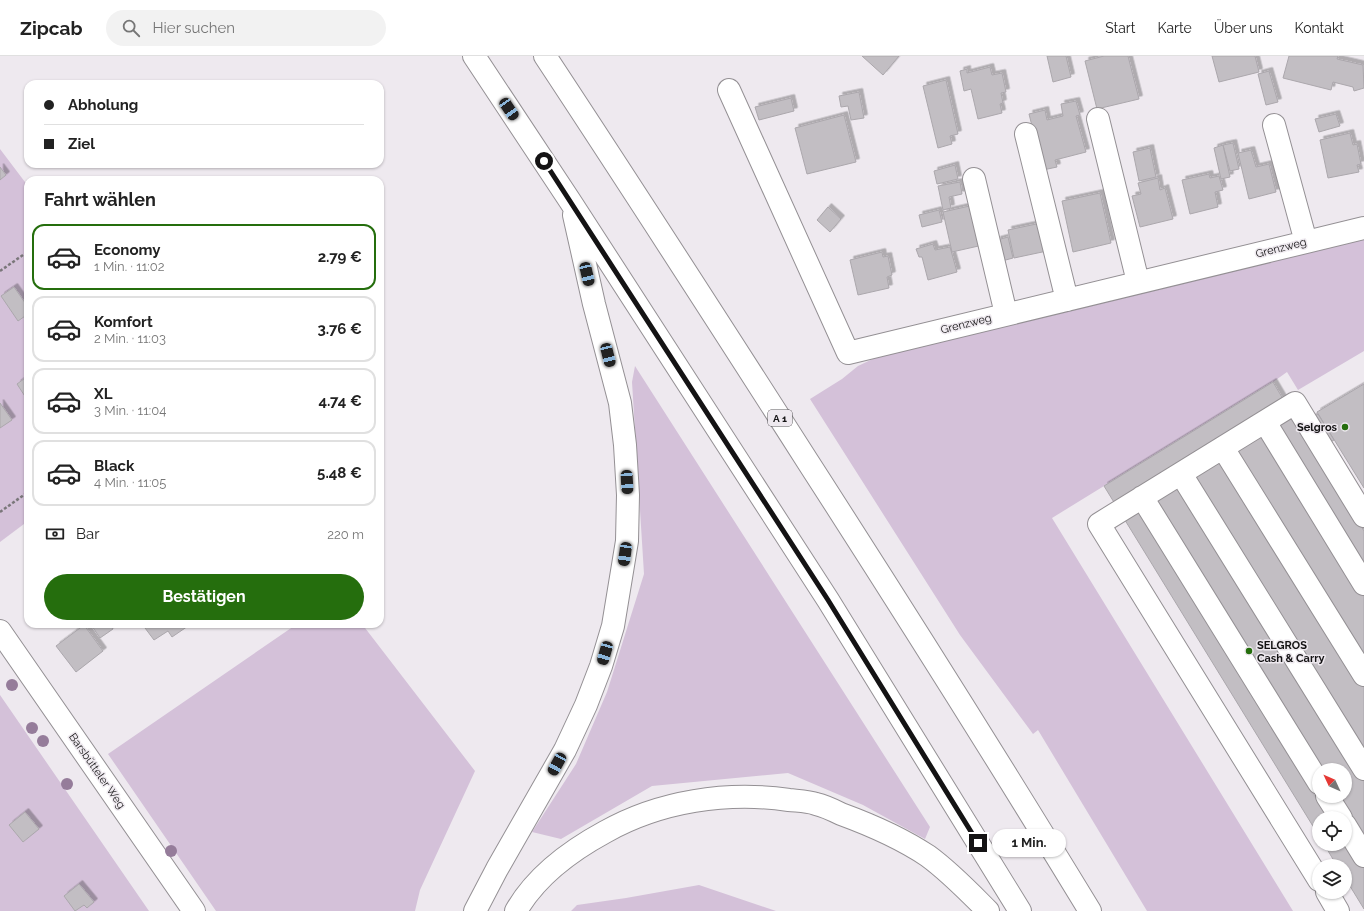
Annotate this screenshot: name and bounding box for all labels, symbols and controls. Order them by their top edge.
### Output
search box [106,10,386,46]
text: Zipcab [20,17,82,39]
icon: search [120,17,142,39]
text: Hier suchen [152,19,235,37]
text: Start [1105,20,1135,36]
text: Karte [1157,20,1192,36]
text: Über uns [1214,20,1273,36]
text: Kontakt [1295,20,1344,36]
text: Abholung [68,96,138,114]
car [497,96,521,122]
text: Ziel [68,135,95,153]
route start [535,152,553,170]
text: Fahrt wählen [44,189,156,210]
street label: Grenzweg [1254,235,1308,261]
icon: car [46,239,82,275]
text: Economy [94,241,161,259]
text: 2.79 € [318,248,362,266]
text: 1 Min. · 11:02 [94,259,165,274]
car [578,261,596,287]
icon: car [46,311,82,347]
street label: Grenzweg [939,311,993,337]
text: Komfort [94,313,153,331]
text: 3.76 € [317,320,362,338]
text: 2 Min. · 11:03 [94,331,166,346]
car [599,342,617,368]
icon: car [46,383,82,419]
text: XL [94,385,112,403]
text: 4.74 € [318,392,362,410]
text: 3 Min. · 11:04 [94,403,166,418]
road number: A 1 [768,410,792,426]
place label: Selgros [1297,421,1338,434]
marker: Selgros [1340,422,1350,432]
icon: car [46,455,82,491]
text: Black [94,457,134,475]
text: 5.48 € [317,464,362,482]
car [620,470,634,494]
text: 4 Min. · 11:05 [94,475,166,490]
icon: cash [44,523,66,545]
text: Bar [76,525,99,543]
text: 220 m [327,527,364,542]
car [617,541,633,567]
button: Bestätigen [44,574,364,620]
place label: SELGROS Cash & Carry [1257,639,1324,665]
car [596,640,614,666]
marker: SELGROS Cash & Carry [1244,646,1254,656]
street label: Barsbütteler Weg [66,731,128,811]
car [546,751,568,777]
north arrow [1312,763,1352,803]
map controls [1312,763,1352,899]
button: locate [1312,811,1352,851]
callout: 1 Min. [992,829,1066,857]
route end [969,834,987,852]
text: 1 Min. [1012,835,1046,850]
button: layers [1312,859,1352,899]

